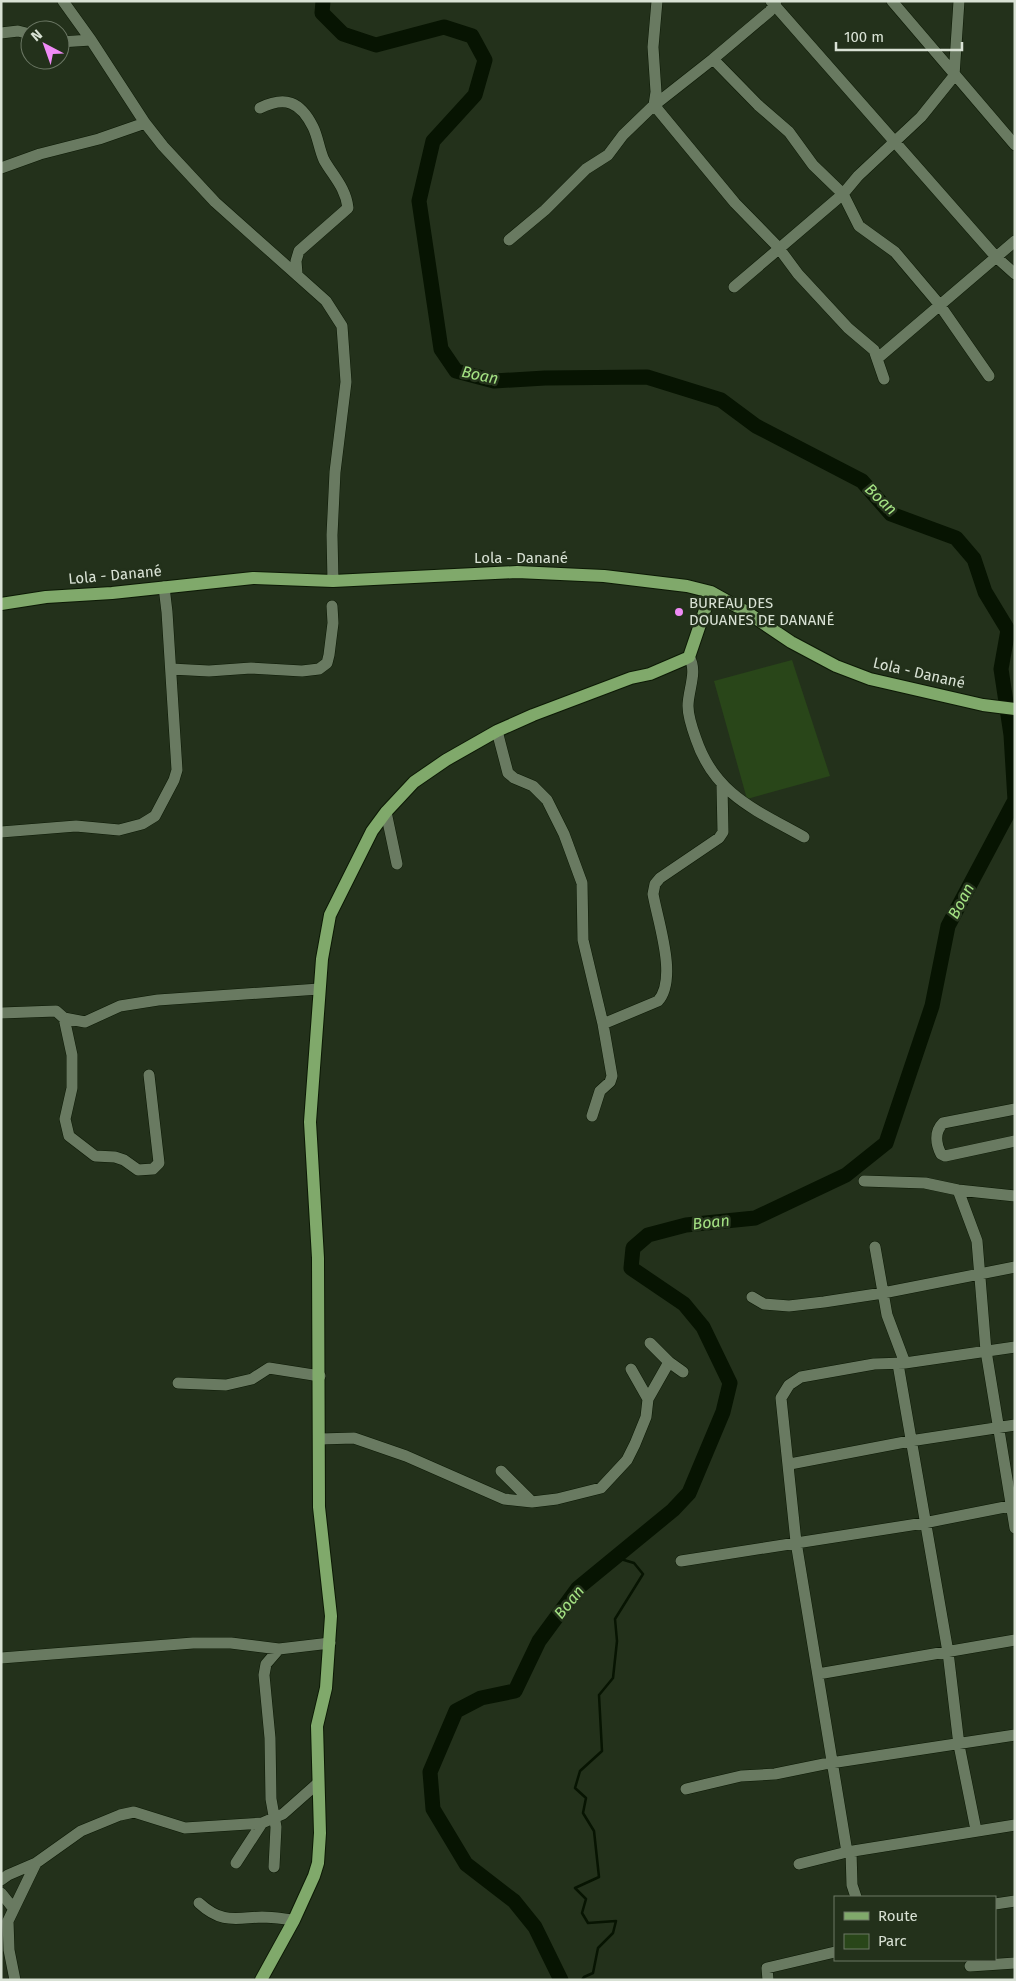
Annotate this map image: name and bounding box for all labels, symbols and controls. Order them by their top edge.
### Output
north arrow [20,20,70,70]
scale bar [836,20,962,52]
text: N [28,26,46,45]
text: 100 m [844,28,884,46]
water label: Boan [460,362,500,388]
water label: Boan [861,479,901,519]
street label: Lola - Danané [474,549,568,567]
street label: Lola - Danané [67,562,163,588]
place label: BUREAU DES DOUANES DE DANANÉ [689,594,835,629]
marker: BUREAU DES DOUANES DE DANANÉ [673,606,685,618]
street label: Lola - Danané [871,654,967,692]
water label: Boan [944,880,978,922]
water label: Boan [691,1211,731,1233]
water label: Boan [550,1582,588,1622]
legend [834,1896,996,1961]
text: Route [878,1907,918,1925]
text: Parc [878,1932,907,1950]

